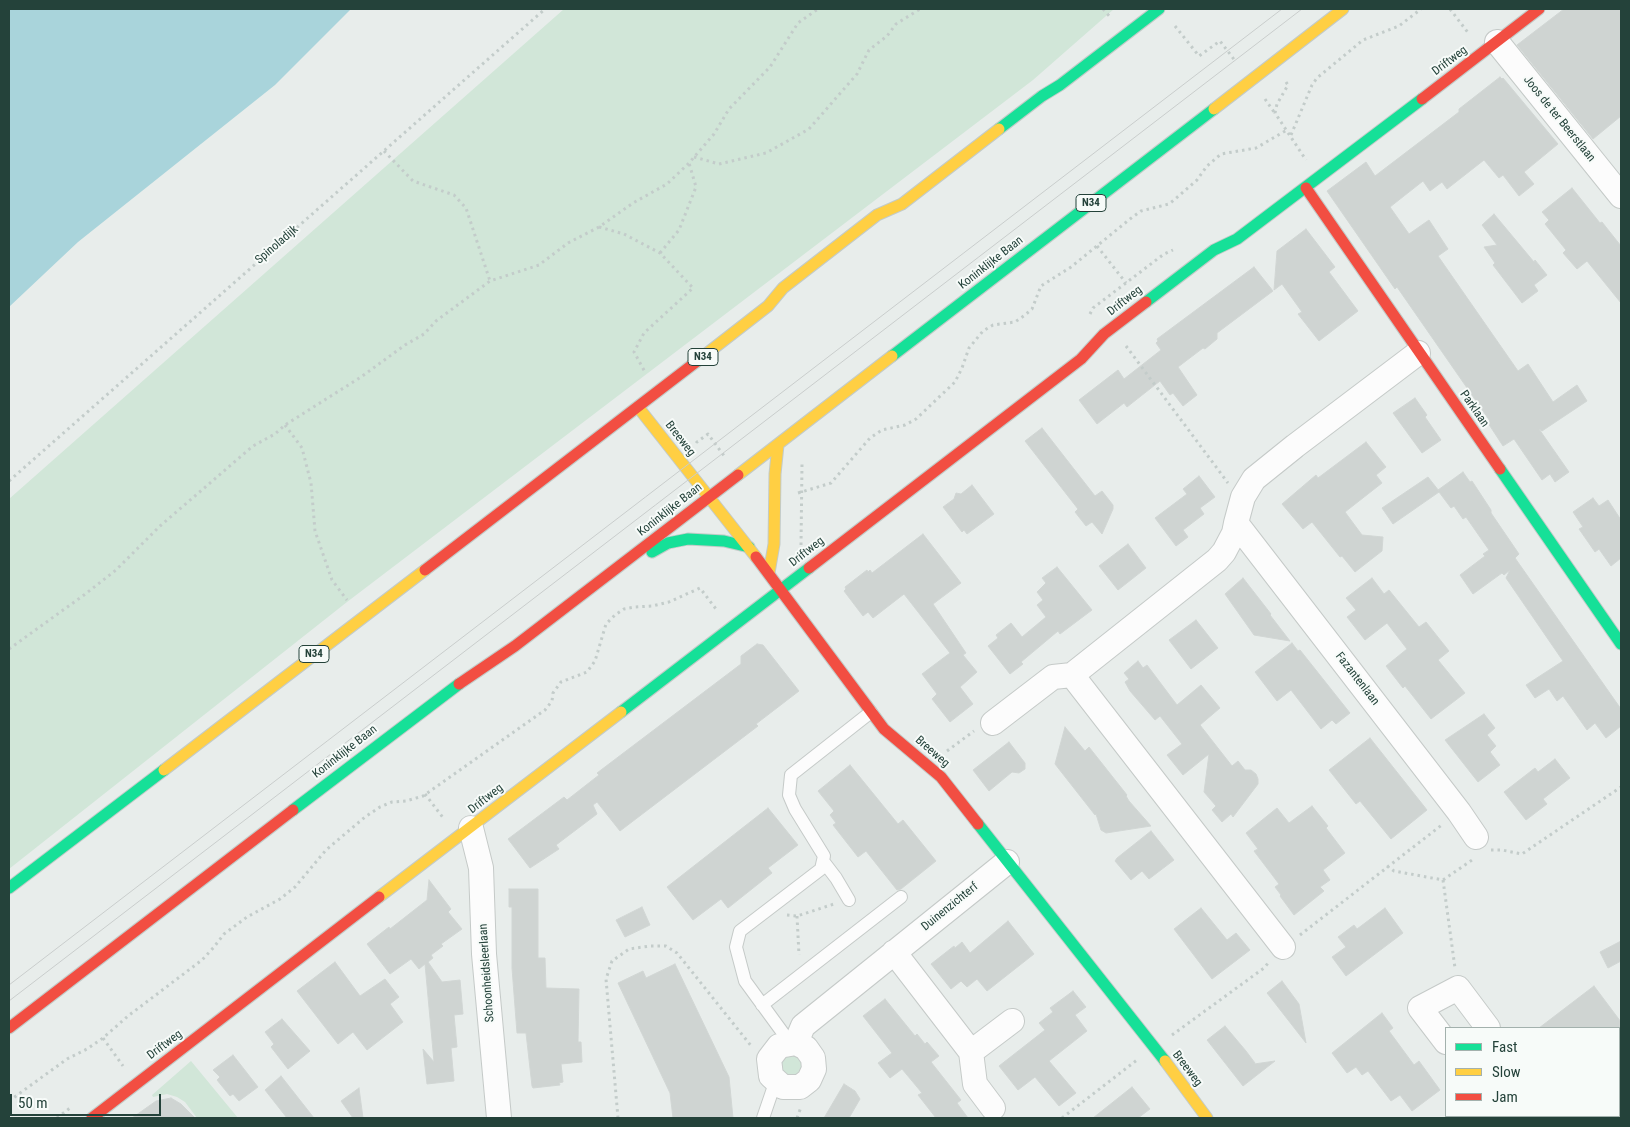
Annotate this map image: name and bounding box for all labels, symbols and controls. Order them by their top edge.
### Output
street label: Driftweg [1430,43,1470,79]
street label: Joos de ter Beerstlaan [1520,73,1598,165]
road number: N34 [1076,194,1106,212]
street label: Spinoladijk [253,222,301,268]
street label: Koninklijke Baan [956,233,1026,293]
street label: Driftweg [1105,283,1145,319]
road number: N34 [688,348,718,366]
street label: Parklaan [1456,388,1492,430]
street label: Breeweg [662,419,698,459]
street label: Koninklijke Baan [635,480,705,540]
street label: Driftweg [787,534,827,570]
road number: N34 [299,646,329,662]
street label: Fazantenlaan [1332,650,1382,708]
street label: Koninklijke Baan [310,722,380,782]
street label: Breeweg [912,733,952,771]
street label: Driftweg [466,781,506,817]
street label: Duinenzichterf [919,880,981,934]
street label: Schoonheidsleerlaan [476,923,498,1023]
street label: Driftweg [145,1027,185,1063]
legend [1445,1027,1620,1117]
text: Fast [1492,1038,1517,1056]
street label: Breeweg [1169,1048,1205,1090]
text: Slow [1492,1063,1521,1081]
scale bar [12,1084,164,1116]
text: Jam [1492,1088,1518,1106]
text: 50 m [18,1094,48,1112]

